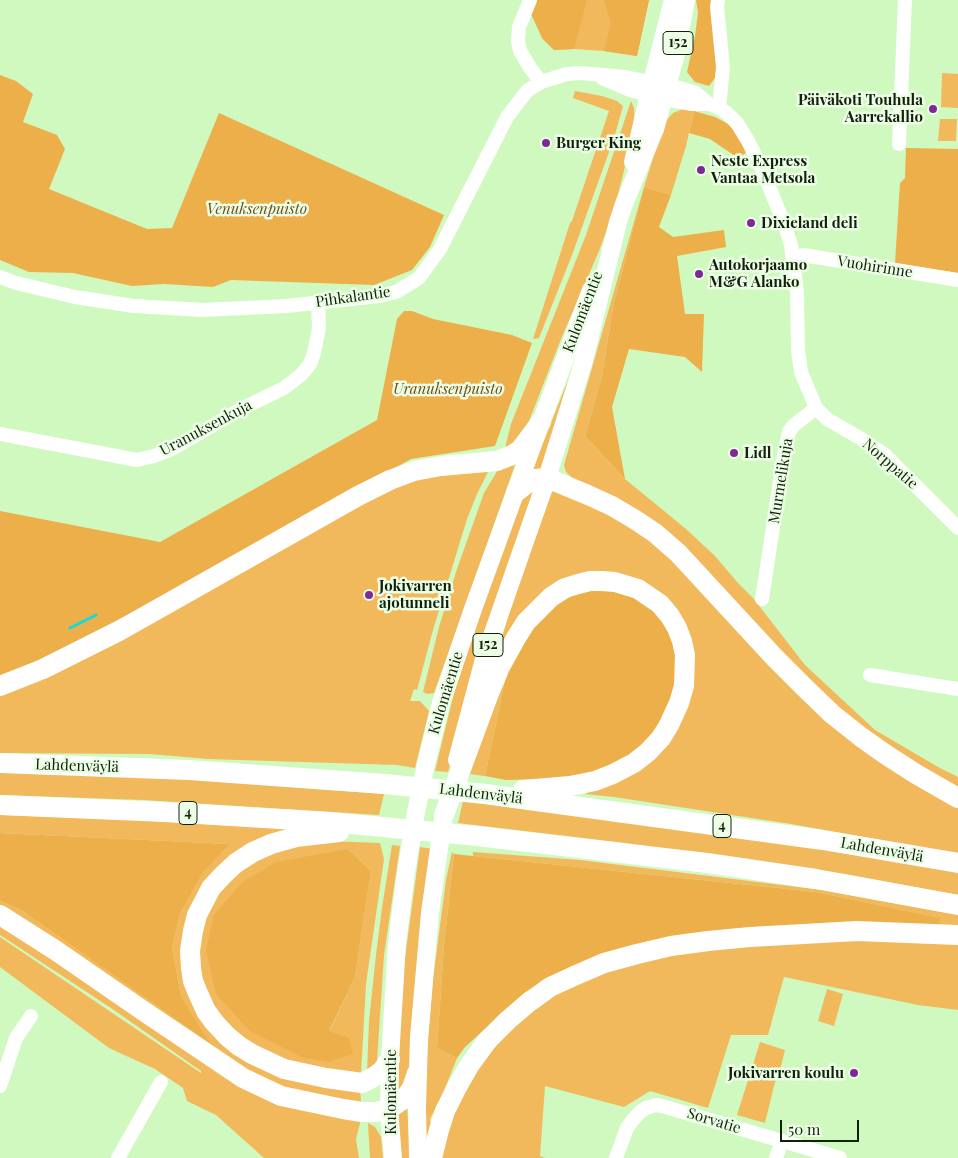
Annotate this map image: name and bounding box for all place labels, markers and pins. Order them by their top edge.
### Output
place label: Päiväkoti Touhula Aarrekallio [798,91,923,126]
marker: Päiväkoti Touhula Aarrekallio [927,103,939,115]
place label: Burger King [556,134,641,152]
marker: Burger King [540,137,552,149]
place label: Neste Express Vantaa Metsola [711,152,815,187]
marker: Neste Express Vantaa Metsola [695,164,707,176]
place label: Dixieland deli [761,214,858,232]
marker: Dixieland deli [745,217,757,229]
place label: Autokorjaamo M&G Alanko [709,256,807,291]
marker: Autokorjaamo M&G Alanko [693,268,705,280]
place label: Lidl [744,444,772,462]
marker: Lidl [728,447,740,459]
place label: Jokivarren ajotunneli [379,577,452,612]
marker: Jokivarren ajotunneli [363,589,375,601]
place label: Jokivarren koulu [728,1064,844,1082]
marker: Jokivarren koulu [848,1067,860,1079]

